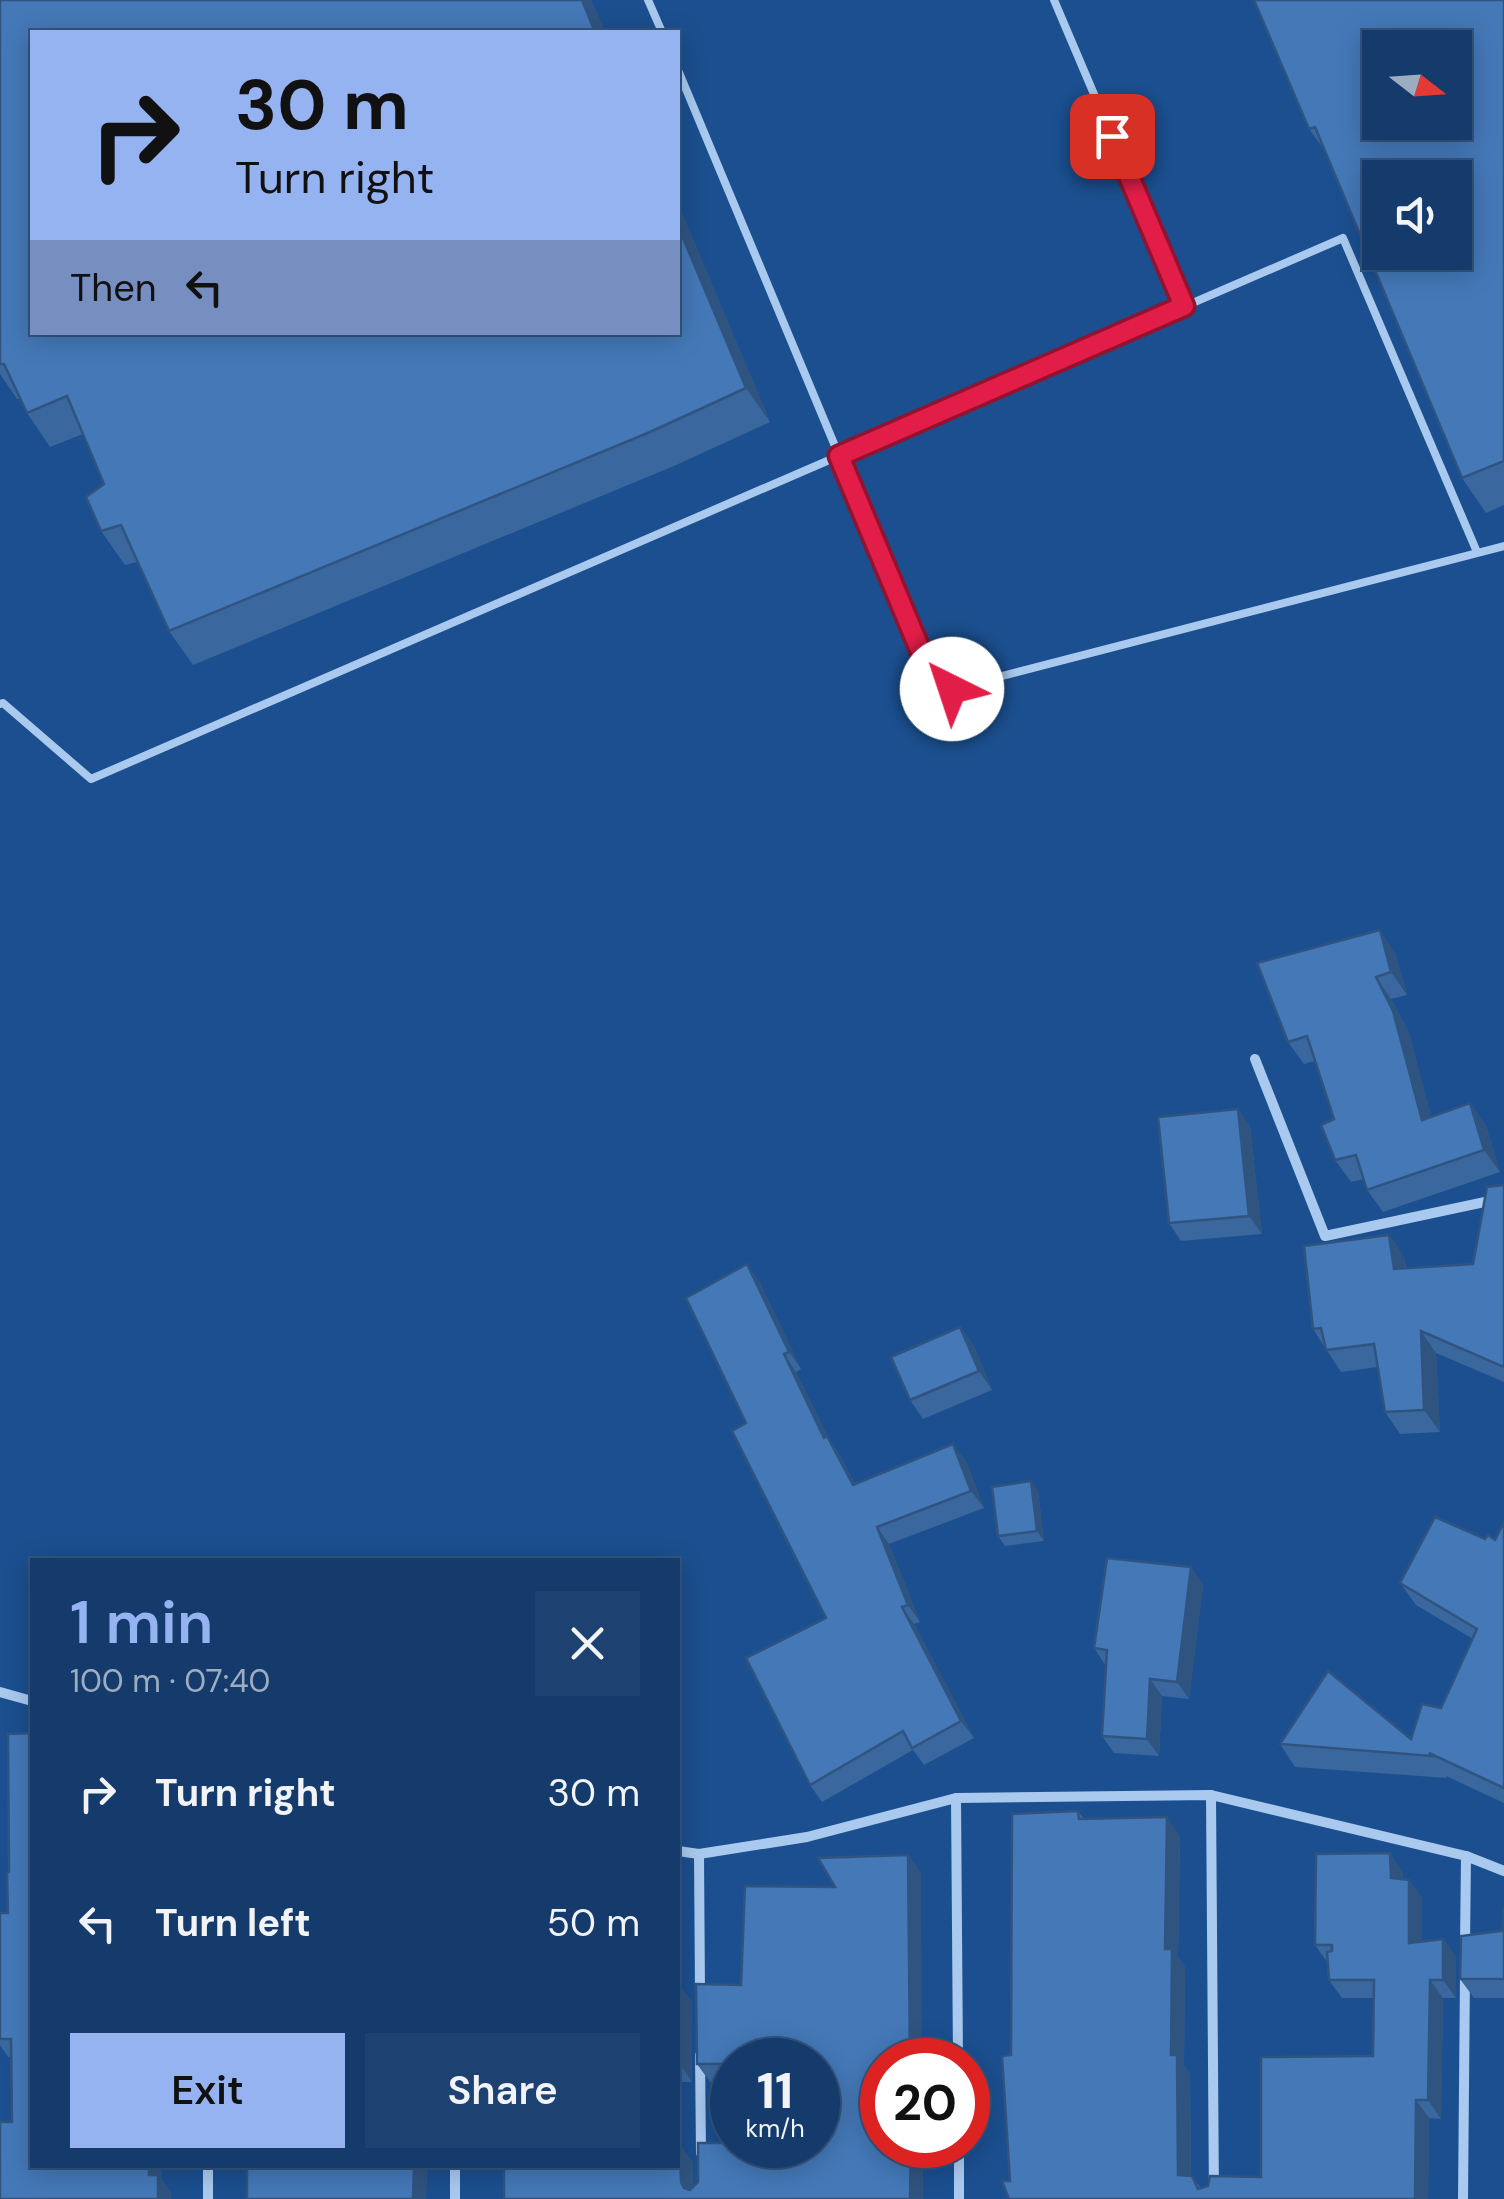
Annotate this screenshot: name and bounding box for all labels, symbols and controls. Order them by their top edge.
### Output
north arrow [1362,30,1472,140]
map controls [1362,30,1472,270]
text: 30 m [235,60,409,151]
icon: right [70,70,200,200]
pin [1070,94,1155,179]
icon: arrive [1085,109,1140,164]
text: Turn right [235,148,434,207]
button: sound [1362,160,1472,270]
icon: left [177,260,232,315]
text: Then [70,263,157,313]
position arrow [900,637,1004,741]
text: 1 min [70,1583,213,1662]
button: close [535,1591,640,1696]
text: 100 m · 07:40 [70,1660,270,1702]
icon: right [70,1766,125,1821]
text: Turn right [155,1768,336,1818]
text: 30 m [548,1768,640,1818]
icon: left [70,1896,125,1951]
text: Turn left [155,1898,311,1948]
text: 50 m [547,1898,640,1948]
button: Exit [70,2033,345,2148]
button: Share [365,2033,640,2148]
speed limit sign: 20 [860,2038,990,2168]
text: 11 [757,2058,793,2124]
text: km/h [745,2112,805,2145]

